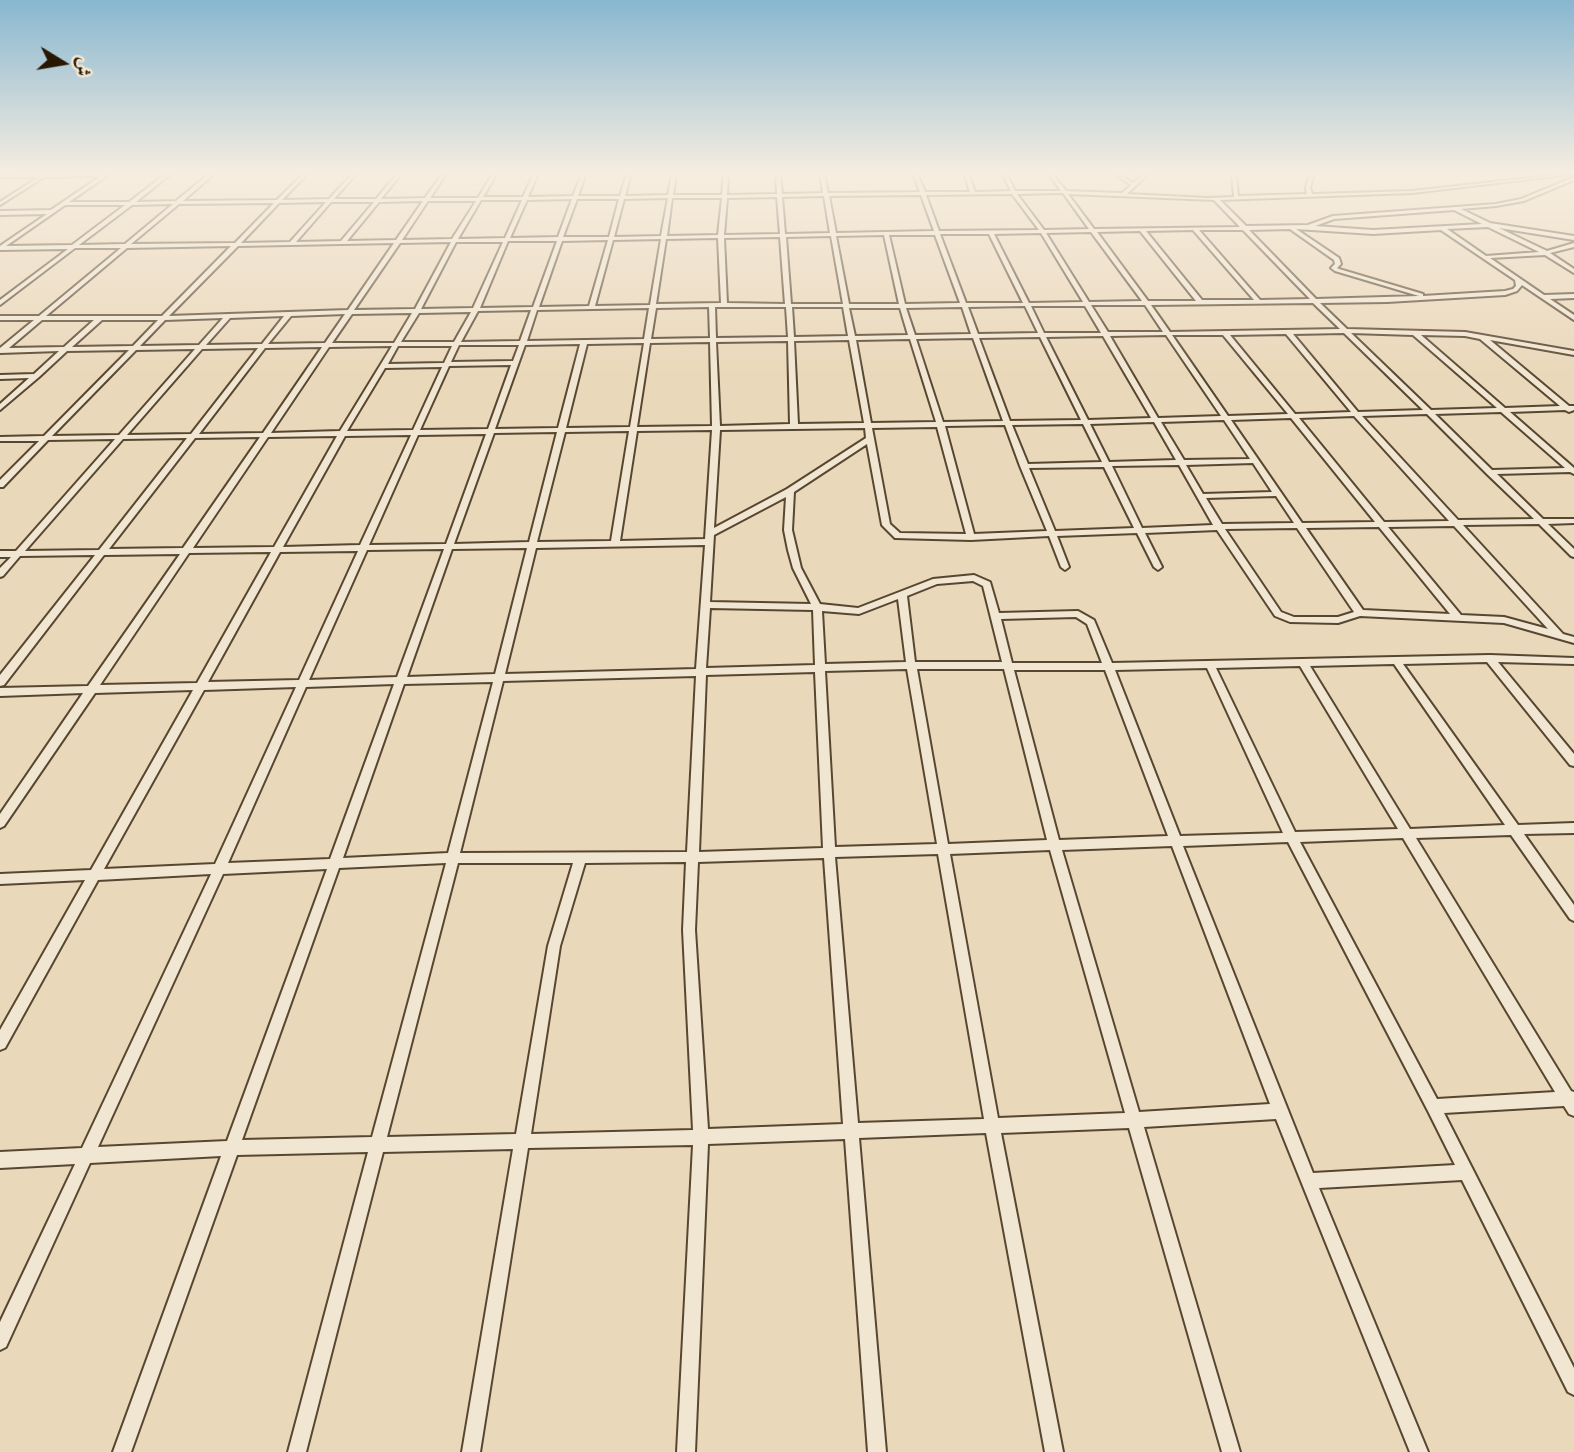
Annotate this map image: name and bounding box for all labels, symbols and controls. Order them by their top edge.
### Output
north arrow [28,28,98,98]
text: ش [71,56,97,79]

